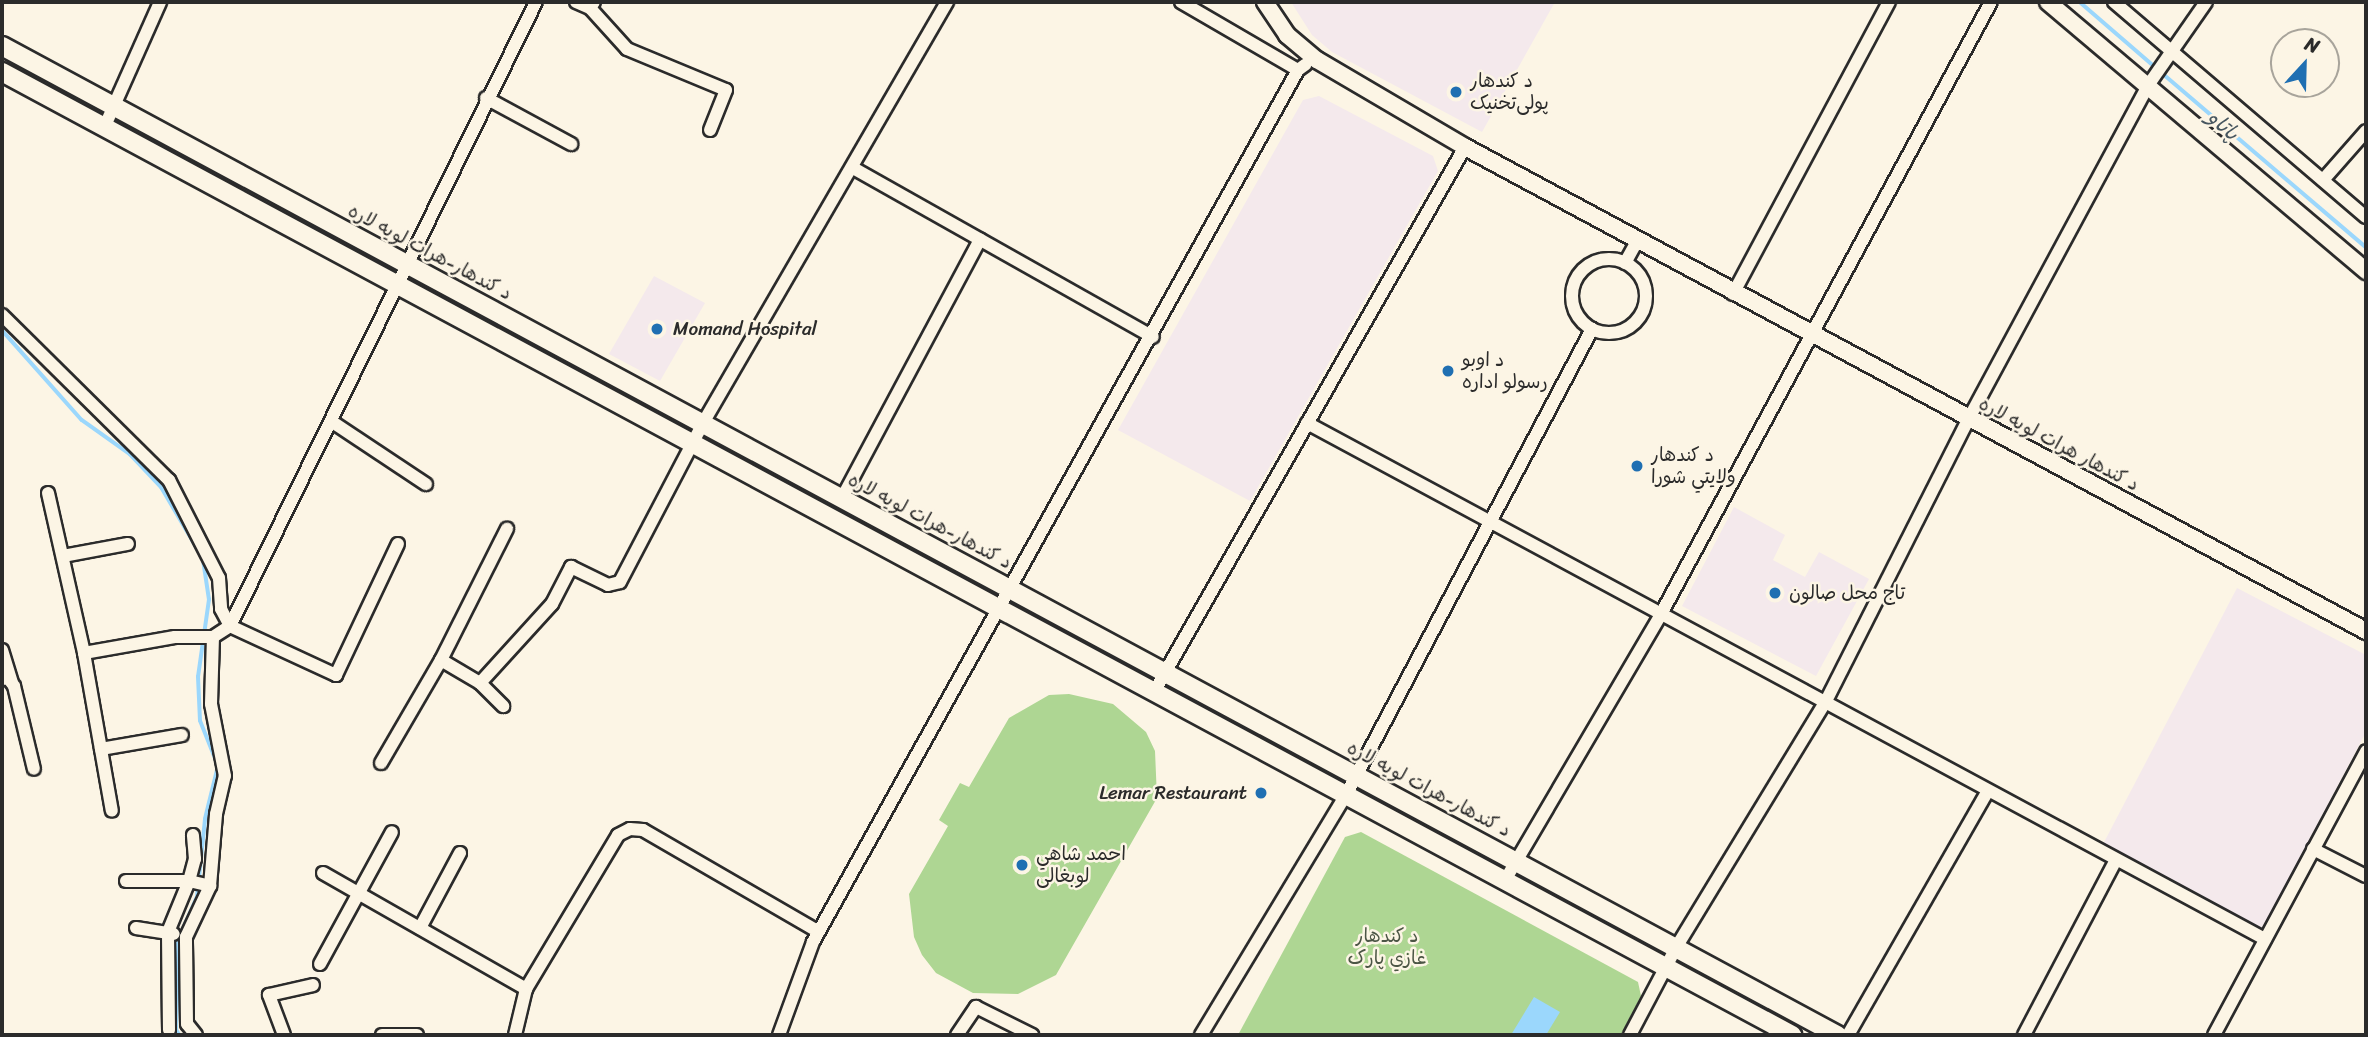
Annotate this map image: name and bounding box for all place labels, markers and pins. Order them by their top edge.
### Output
place label: د کندهار پولی‌تخنیک [1470,70,1549,114]
marker: د کندهار پولی‌تخنیک [1448,84,1464,100]
place label: Momand Hospital [673,318,817,340]
marker: Momand Hospital [647,319,667,339]
place label: د اوبو رسولو اداره [1462,349,1548,393]
marker: د اوبو رسولو اداره [1440,363,1456,379]
place label: د کندهار ولايتي شورا [1651,444,1736,488]
marker: د کندهار ولايتي شورا [1629,458,1645,474]
place label: تاج محل صالون [1789,582,1905,604]
marker: تاج محل صالون [1767,585,1783,601]
place label: Lemar Restaurant [1098,782,1247,804]
marker: Lemar Restaurant [1253,785,1269,801]
place label: احمد شاهي لوبغالی [1036,843,1126,887]
marker: احمد شاهي لوبغالی [1014,857,1030,873]

